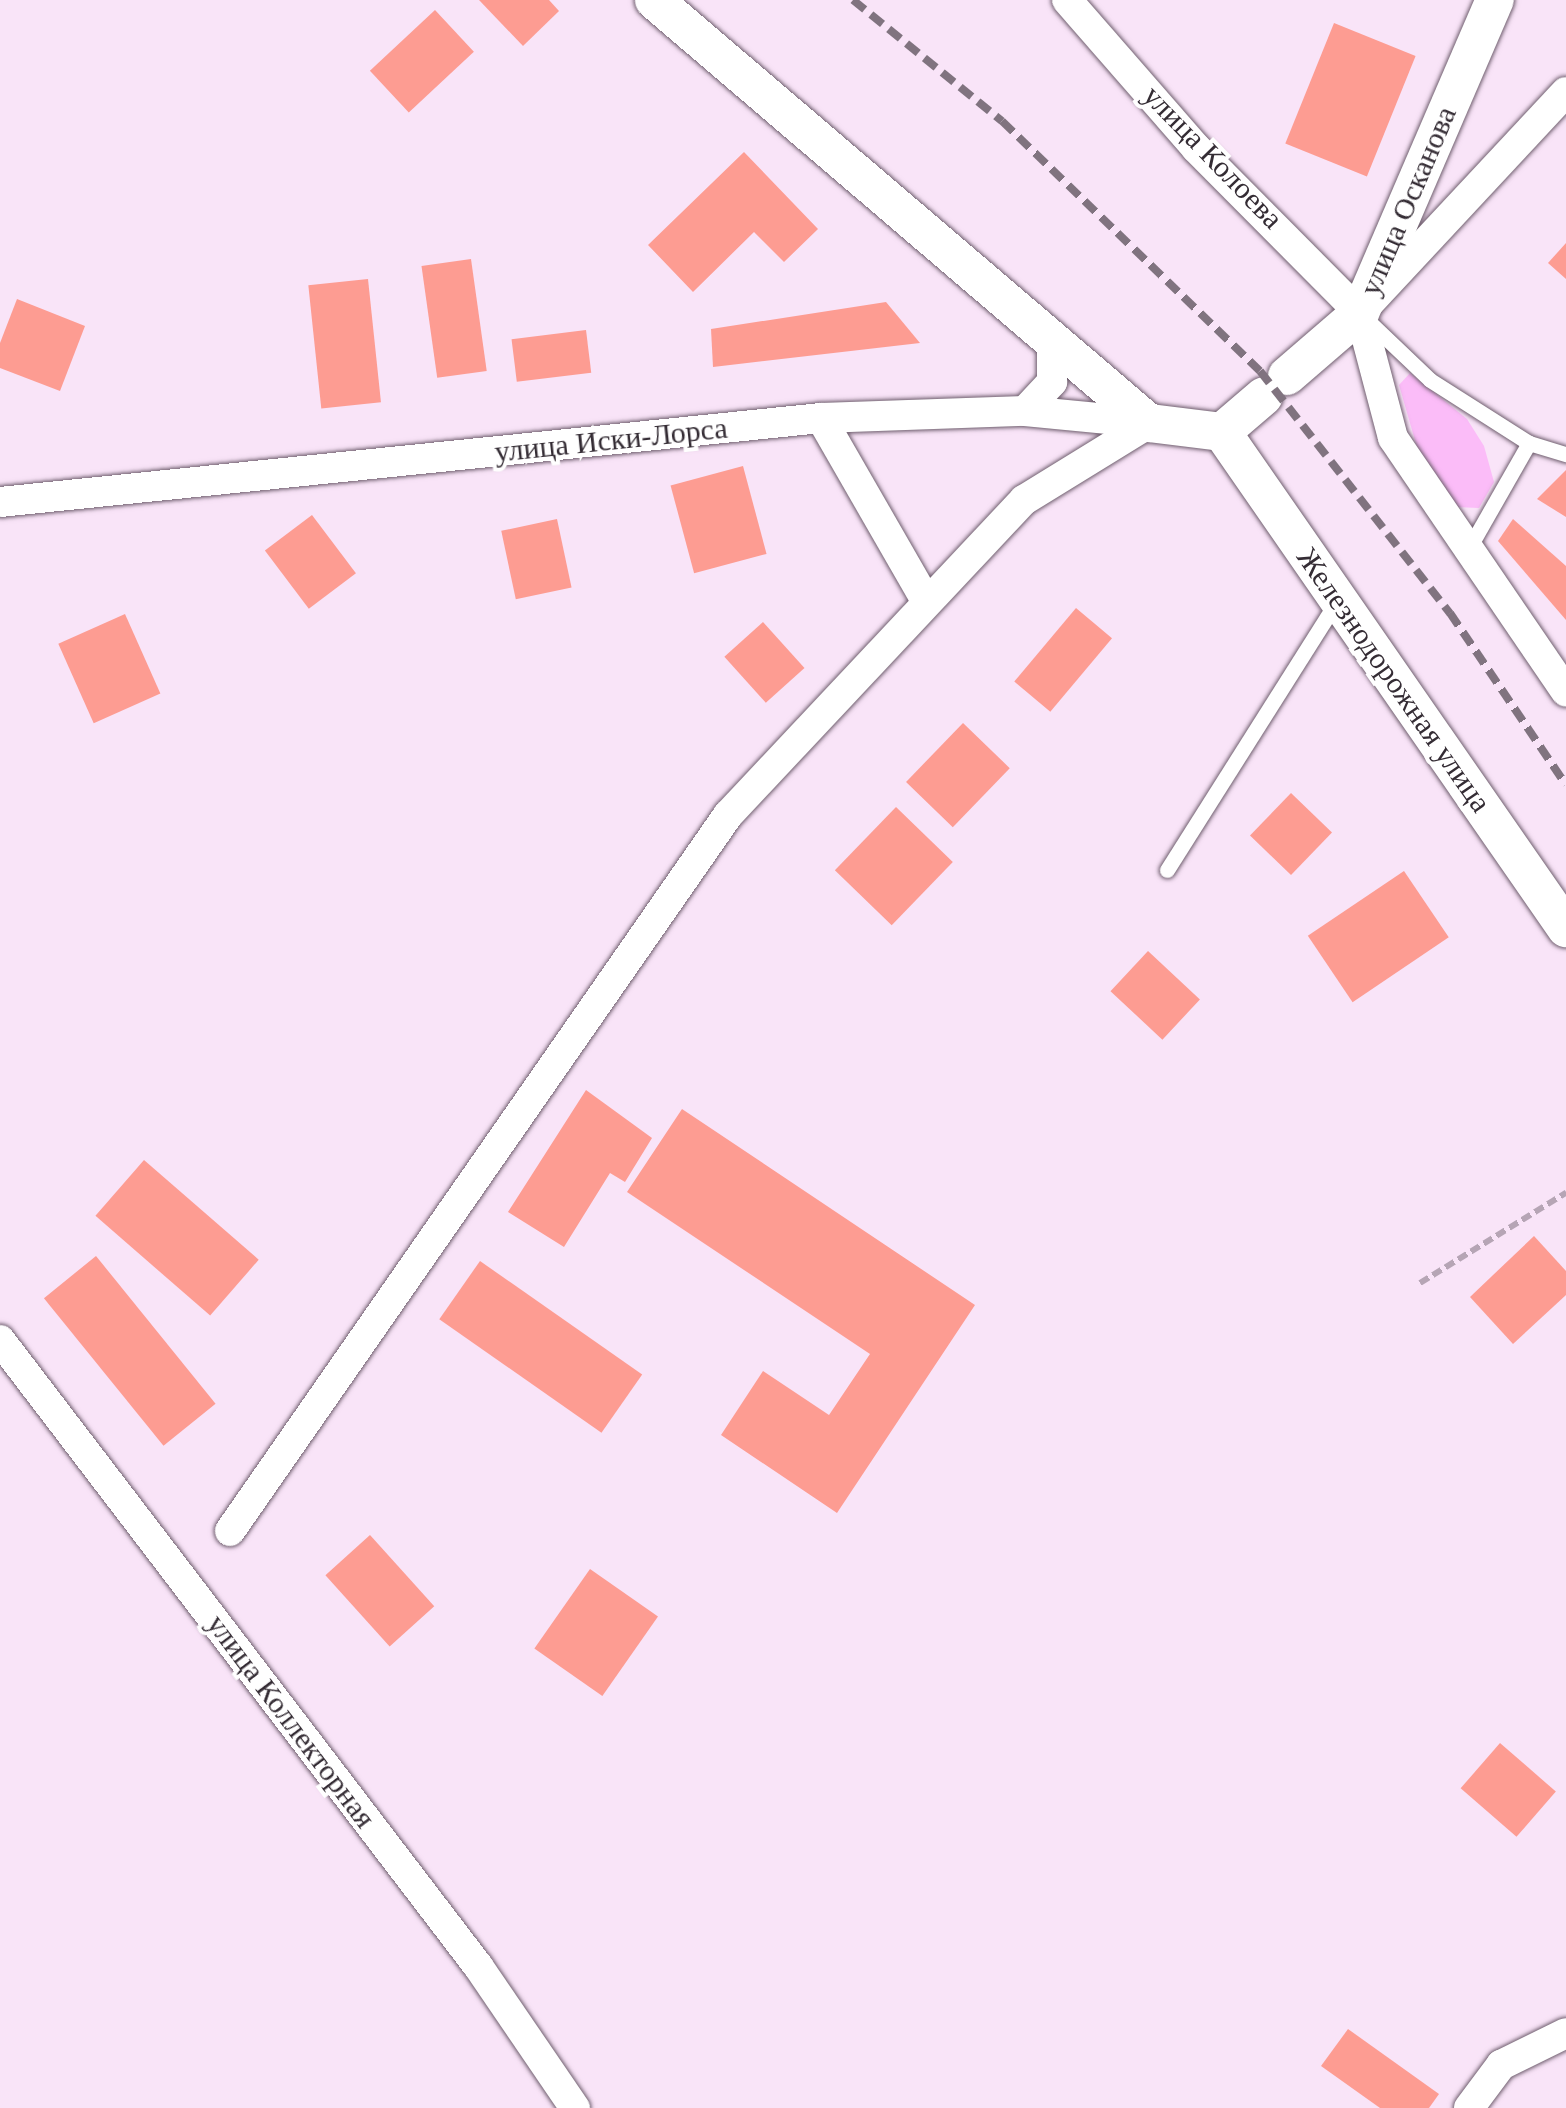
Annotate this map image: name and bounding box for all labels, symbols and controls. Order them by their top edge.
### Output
street label: улица Колоева [1136,78,1290,236]
street label: улица Осканова [1352,101,1464,301]
street label: улица Иски-Лорса [493,410,729,470]
street label: Железнодорожная улица [1289,541,1499,819]
street label: улица Коллекторная [199,1607,383,1835]

